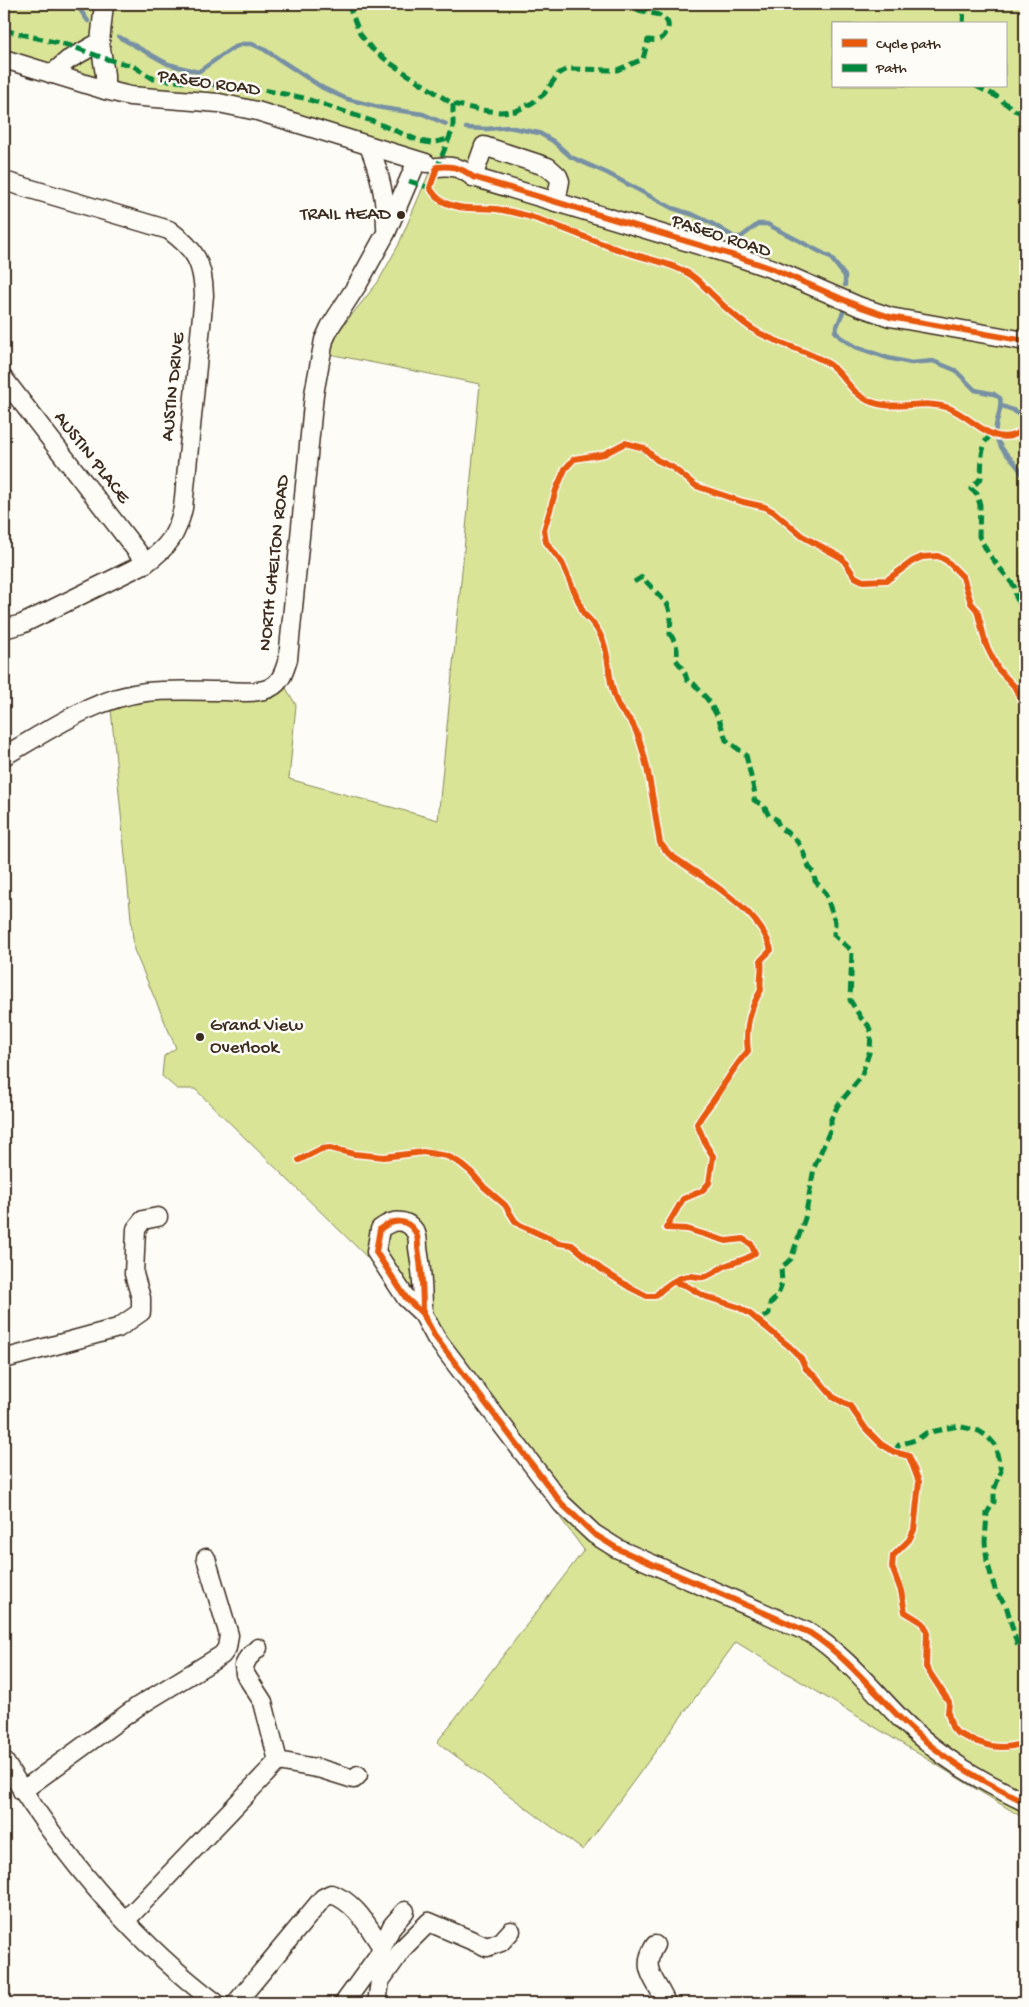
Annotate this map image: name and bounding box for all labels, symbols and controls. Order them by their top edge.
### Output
legend [832,22,1006,88]
text: Cycle path [876,36,941,54]
text: Path [875,60,907,78]
street label: PASEO ROAD [155,65,262,103]
place label: TRAIL HEAD [299,204,392,227]
marker: TRAIL HEAD [395,209,407,221]
street label: PASEO ROAD [667,210,774,264]
street label: AUSTIN DRIVE [157,330,191,442]
street label: AUSTIN PLACE [48,407,135,510]
street label: NORTH CHELTON ROAD [254,473,296,652]
place label: Grand View Overlook [210,1015,303,1060]
marker: Grand View Overlook [194,1031,206,1043]

